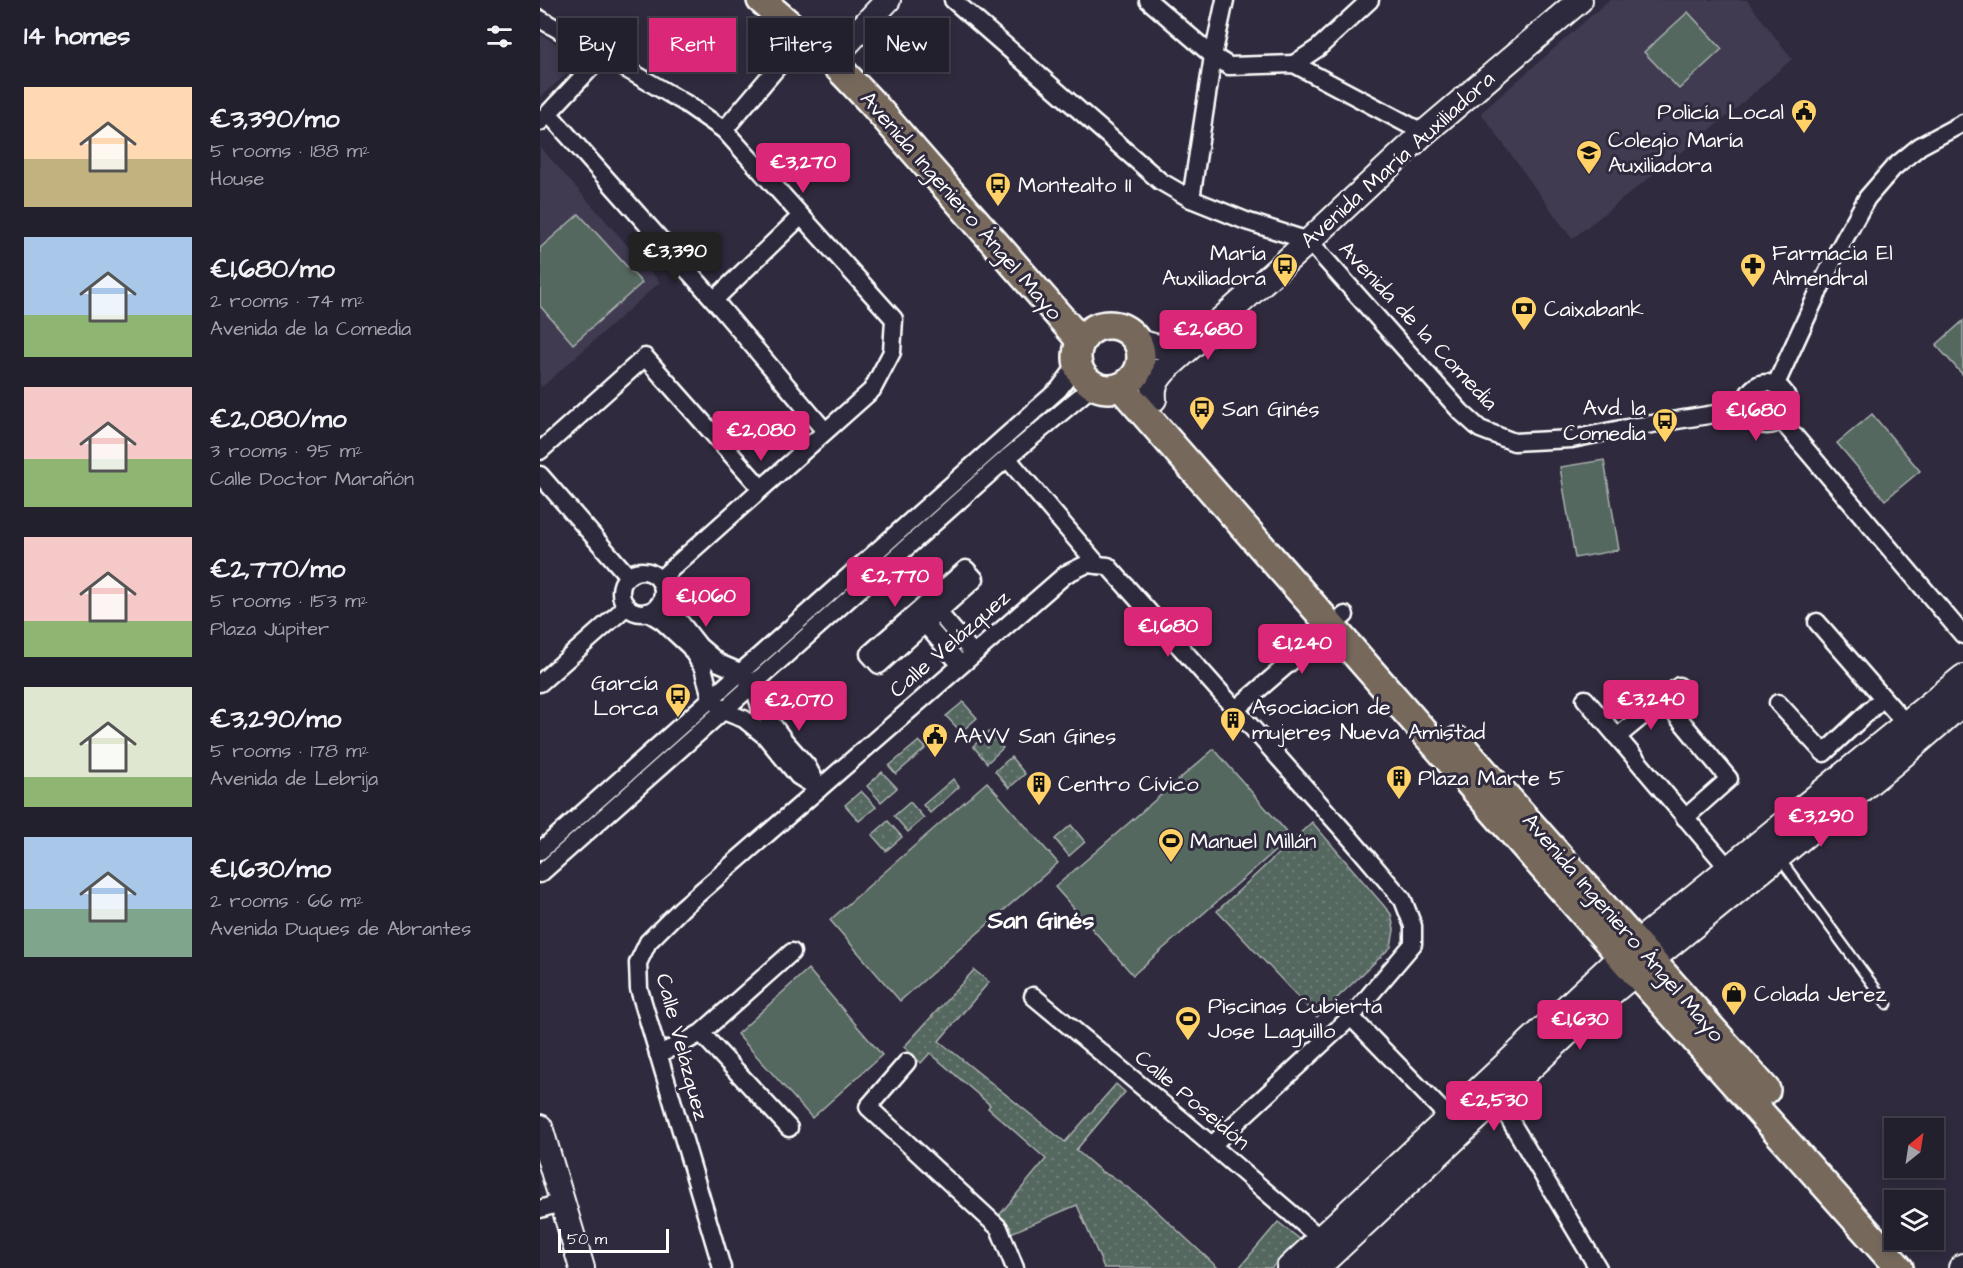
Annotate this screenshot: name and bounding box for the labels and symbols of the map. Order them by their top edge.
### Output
street label: Avenida María Auxiliadora [1294,64,1502,256]
street label: Avenida Ingeniero Ángel Mayo [852,85,1070,328]
place label: Policía Local [1657,97,1784,128]
public building icon: Policía Local [1789,97,1819,135]
place label: Colegio María Auxiliadora [1608,125,1743,181]
school or university icon: Colegio María Auxiliadora [1574,138,1604,176]
pin: €3,270 [754,143,852,194]
bus stop icon: Montealto II [983,170,1013,208]
place label: Montealto II [1018,170,1132,201]
pin: €3,390 [626,232,724,283]
street label: Avenida de la Comedia [1331,235,1505,417]
place label: María Auxiliadora [1162,238,1266,294]
place label: Farmacia El Almendral [1772,238,1893,294]
bus stop icon: María Auxiliadora [1270,251,1300,289]
pharmacy icon: Farmacia El Almendral [1738,251,1768,289]
bank icon: Caixabank [1509,294,1539,332]
place label: Caixabank [1544,294,1644,325]
pin: €2,680 [1159,310,1257,361]
pin: €1,680 [1707,391,1805,442]
place label: Avd. la Comedia [1563,393,1646,449]
bus stop icon: San Ginés [1187,394,1217,432]
place label: San Ginés [1222,394,1320,425]
bus stop icon: Avd. la Comedia [1650,406,1680,444]
pin: €2,080 [712,411,810,462]
pin: €2,770 [846,557,944,608]
pin: €1,060 [657,577,755,628]
street label: Calle Velázquez [883,583,1017,705]
pin: €1,680 [1119,607,1217,658]
pin: €1,240 [1253,624,1351,675]
place label: García Lorca [591,668,658,724]
pin: €3,240 [1602,680,1700,731]
bus stop icon: García Lorca [663,681,693,719]
pin: €2,070 [750,681,848,732]
place label: Asociacion de mujeres Nueva Amistad [1252,692,1485,748]
building icon: Asociacion de mujeres Nueva Amistad [1218,705,1248,743]
public building icon: AAVV San Gines [920,721,950,759]
place label: AAVV San Gines [954,721,1116,752]
building icon: Plaza Marte 5 [1384,763,1414,801]
place label: Plaza Marte 5 [1418,763,1565,794]
building icon: Centro Cívico [1024,769,1054,807]
place label: Centro Cívico [1058,769,1199,800]
pin: €3,290 [1772,797,1870,848]
street label: Avenida Ingeniero Ángel Mayo [1514,807,1732,1050]
sports icon: Manuel Millán [1156,826,1186,864]
place label: Manuel Millán [1190,826,1316,857]
district label: San Ginés [987,904,1094,938]
street label: Calle Velázquez [647,970,717,1124]
shop icon: Colada Jerez [1719,979,1749,1017]
place label: Colada Jerez [1754,979,1886,1010]
place label: Piscinas Cubierta Jose Laguillo [1208,991,1382,1048]
pin: €1,630 [1531,1000,1629,1051]
sports icon: Piscinas Cubierta Jose Laguillo [1173,1004,1203,1042]
street label: Calle Poseidón [1128,1043,1256,1157]
pin: €2,530 [1445,1081,1543,1132]
north arrow [1884,1118,1944,1178]
scale bar [558,1226,669,1254]

